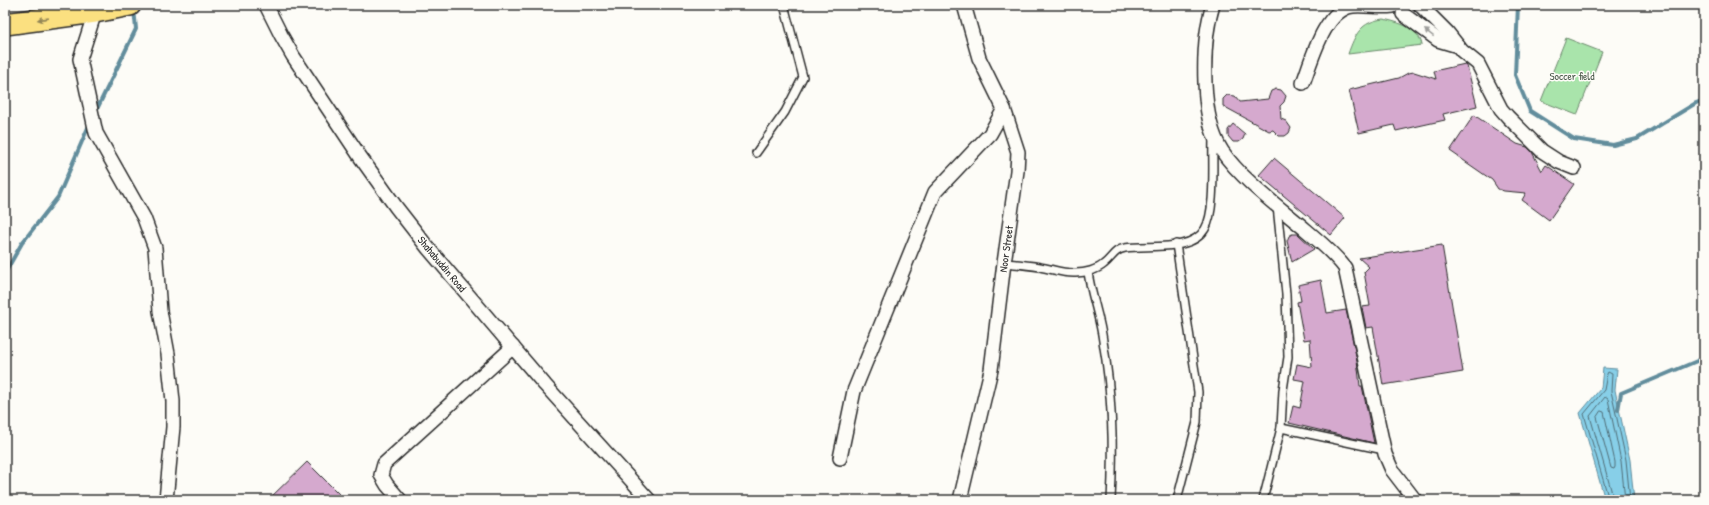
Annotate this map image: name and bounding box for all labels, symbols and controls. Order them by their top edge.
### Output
one-way arrow [37,16,49,22]
one-way arrow [1424,29,1435,37]
park label: Soccer field [1549,69,1595,83]
street label: Noor Street [996,224,1016,273]
street label: Shahabuddin Road [415,233,470,295]

